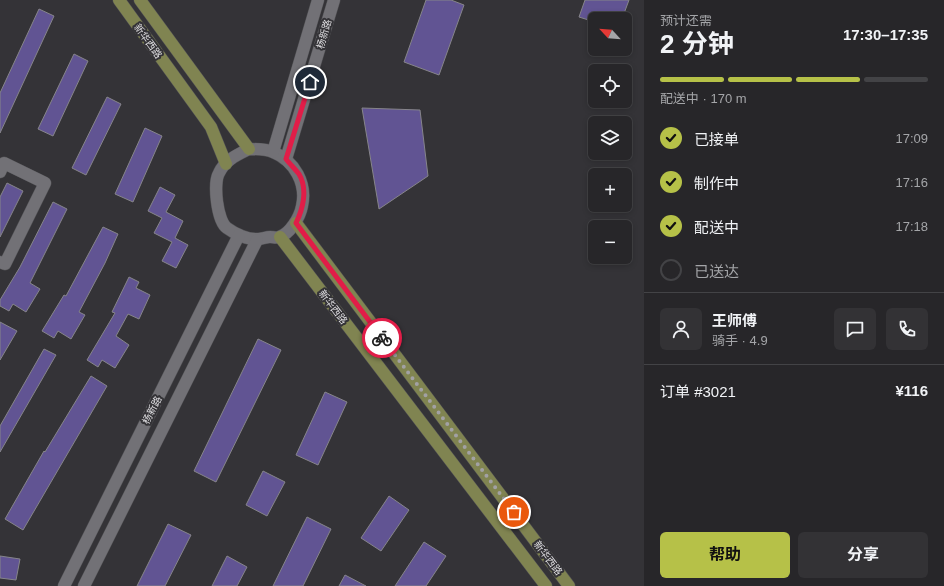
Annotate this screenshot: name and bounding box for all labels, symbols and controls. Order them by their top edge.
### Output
north arrow [588,12,632,56]
map controls [588,12,632,264]
text: 预计还需 [660,13,712,28]
street label: 杨新路 [315,18,333,50]
street label: 新华西路 [132,22,164,60]
text: 17:30–17:35 [843,26,928,43]
text: 2 分钟 [660,29,734,59]
button: locate [588,64,632,108]
pin [293,65,327,99]
icon: home [299,71,321,93]
text: 配送中 · 170 m [660,91,747,106]
button: layers [588,116,632,160]
icon: check [660,127,682,149]
text: 已接单 [694,131,739,148]
text: 17:09 [895,131,928,146]
button: + [588,168,632,212]
icon: check [660,171,682,193]
text: 制作中 [694,175,739,192]
text: 17:16 [895,175,928,190]
icon: check [660,215,682,237]
text: 配送中 [694,219,739,236]
text: 17:18 [895,219,928,234]
button: − [588,220,632,264]
text: 已送达 [694,263,739,280]
street label: 新华西路 [317,288,349,326]
button: person [660,308,702,350]
button: chat [834,308,876,350]
button: phone [886,308,928,350]
text: 王师傅 [712,312,757,329]
courier [362,318,402,358]
icon: bike [371,327,393,349]
text: 骑手 · 4.9 [712,333,768,348]
text: ¥116 [895,382,928,399]
text: 订单 #3021 [660,383,736,400]
street label: 杨新路 [140,394,164,426]
pin [497,495,531,529]
icon: bag [503,501,525,523]
button: 帮助 [660,532,790,578]
button: 分享 [798,532,928,578]
street label: 新华西路 [532,539,564,577]

